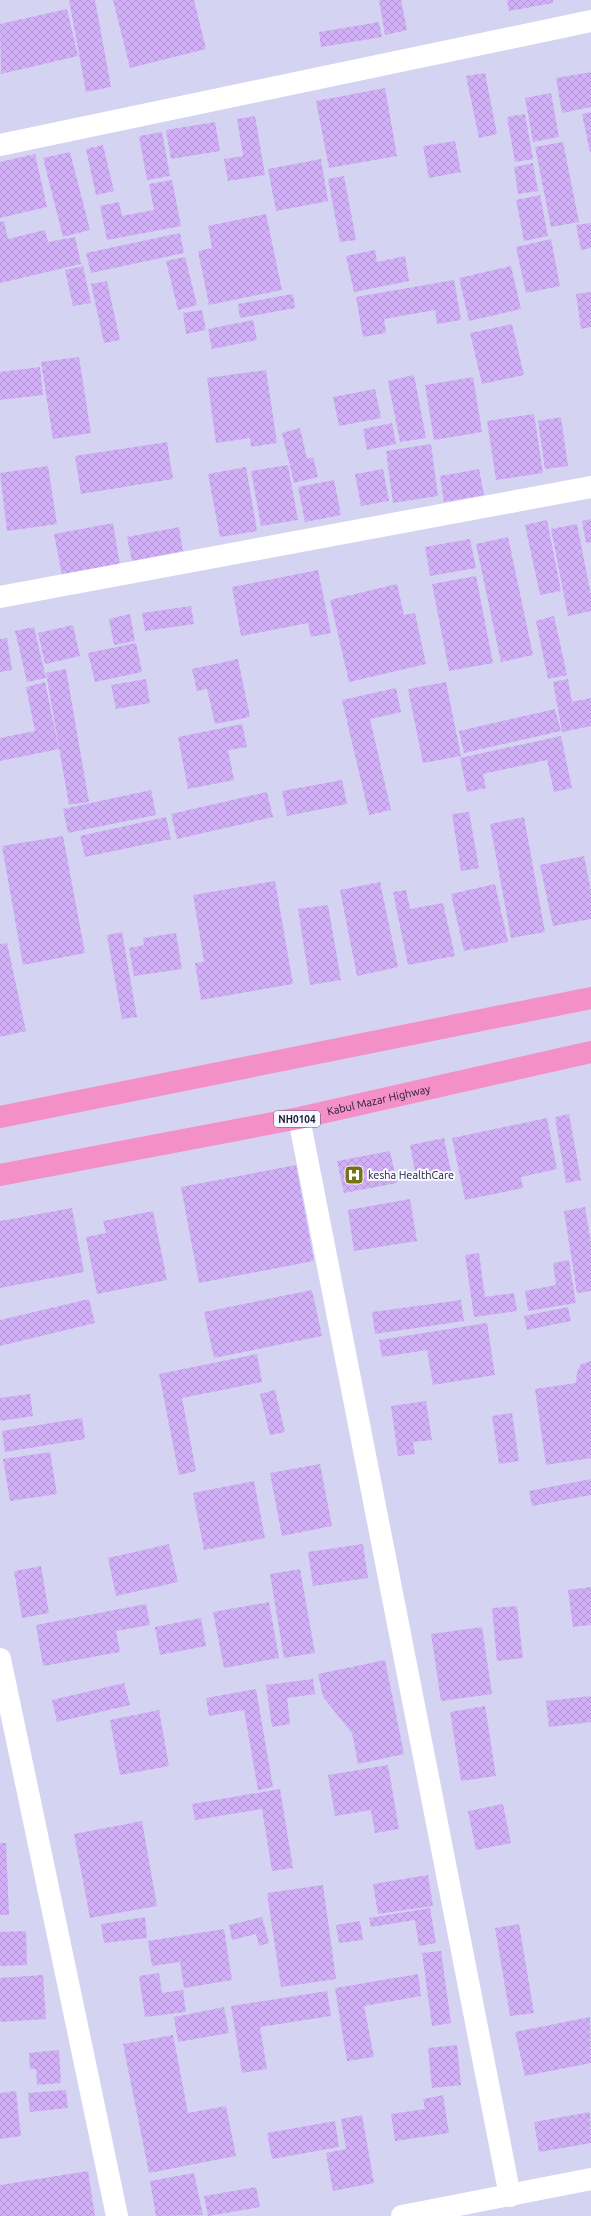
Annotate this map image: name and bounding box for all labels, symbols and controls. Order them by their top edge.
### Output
street label: Kabul Mazar Highway [326,1082,432,1117]
road number: NH0104 [274,1111,320,1127]
hospital icon: kesha HealthCare [343,1164,365,1186]
place label: kesha HealthCare [368,1169,454,1181]

